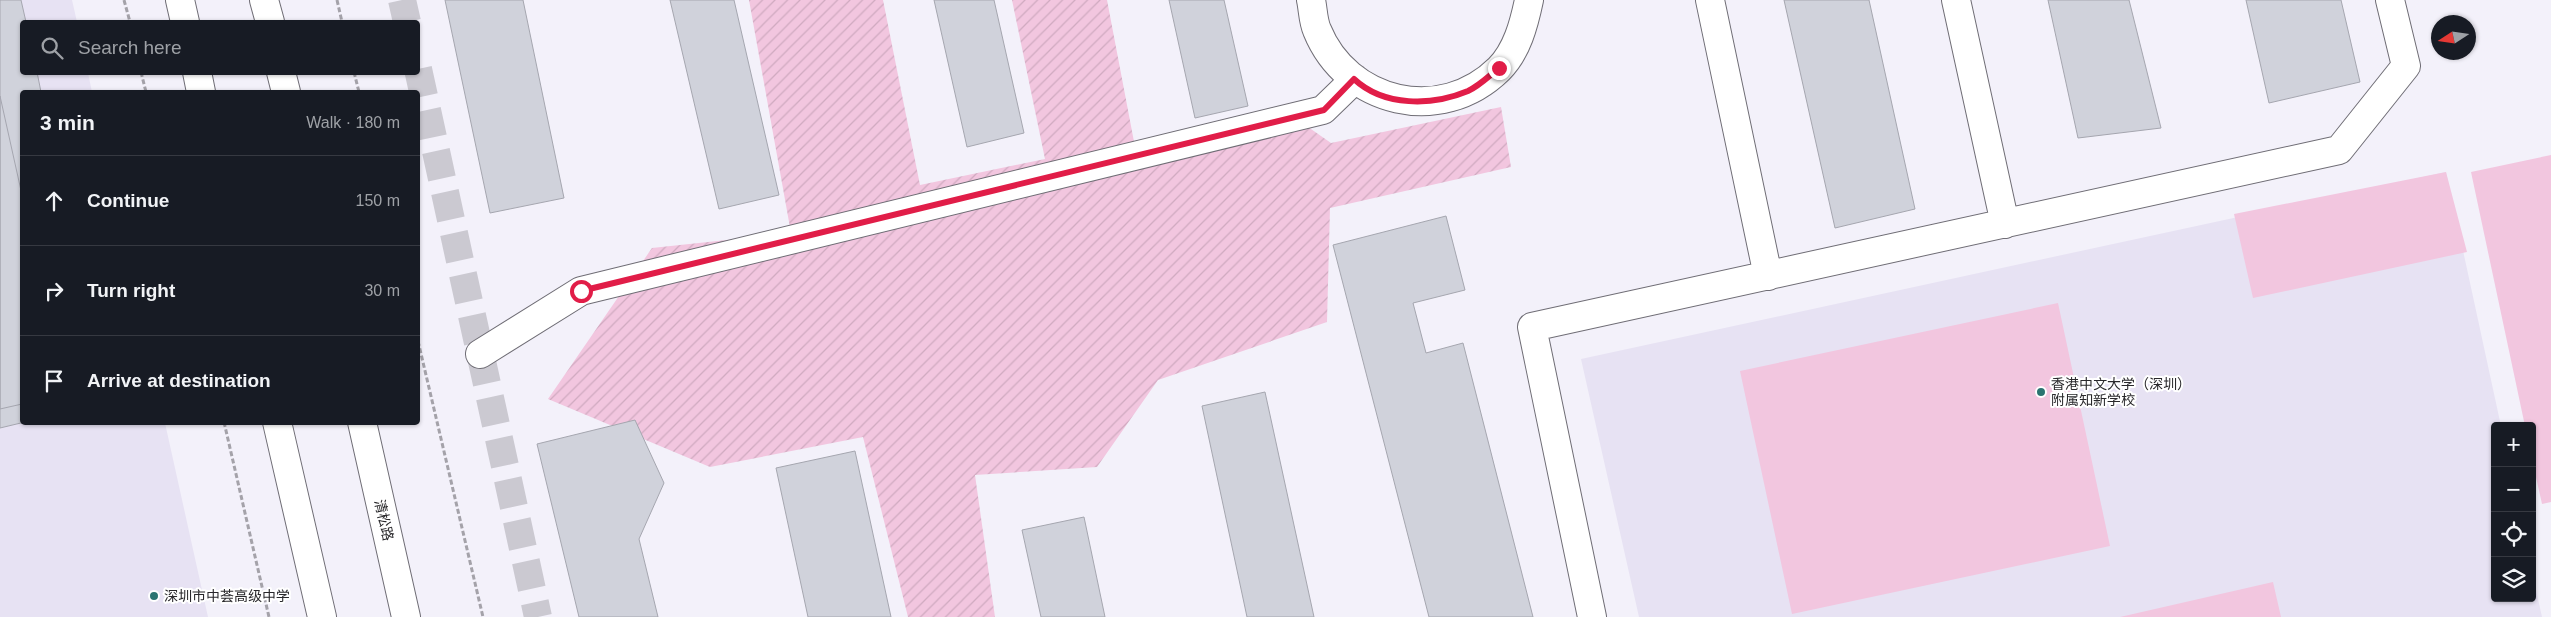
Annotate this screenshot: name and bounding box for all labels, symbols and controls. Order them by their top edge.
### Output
north arrow [2431,15,2476,60]
search box [20,20,420,75]
icon: search [38,34,66,62]
text: Search here [78,37,182,58]
route end [1488,57,1511,80]
text: 3 min [40,111,95,134]
text: Walk · 180 m [306,114,400,131]
icon: ahead [40,187,68,215]
text: Continue [87,190,169,211]
text: 150 m [356,192,400,209]
icon: right [40,277,68,305]
text: Turn right [87,280,175,301]
route start [570,280,593,303]
text: 30 m [364,282,400,299]
icon: arrive [40,367,68,395]
text: Arrive at destination [87,370,271,391]
place label: 香港中文大学（深圳） 附属知新学校 [2051,376,2191,408]
marker: 香港中文大学（深圳） 附属知新学校 [2035,386,2047,398]
map controls [2491,422,2536,602]
button: + [2491,422,2536,467]
button: − [2491,467,2536,512]
street label: 清松路 [371,498,397,542]
button: locate [2491,512,2536,557]
button: layers [2491,557,2536,602]
place label: 深圳市中荟高级中学 [164,588,290,604]
marker: 深圳市中荟高级中学 [148,590,160,602]

